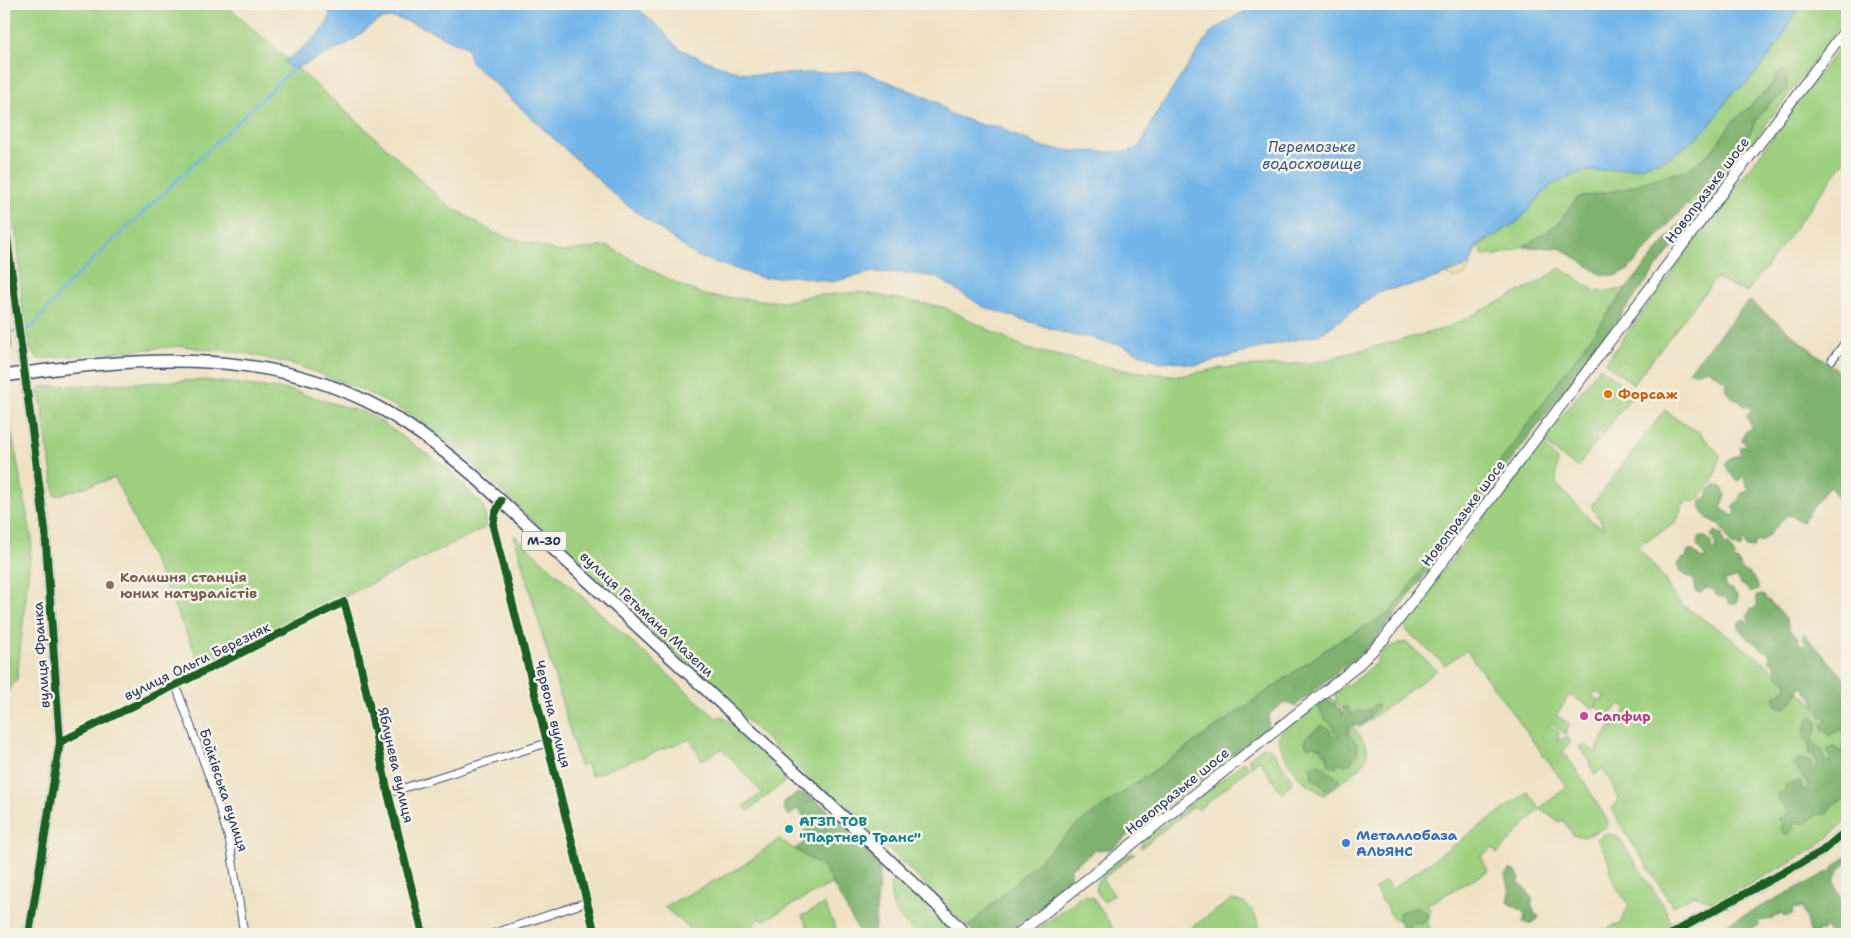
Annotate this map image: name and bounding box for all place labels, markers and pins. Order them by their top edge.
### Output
place label: Форсаж [1618,385,1678,403]
marker: Форсаж [1602,388,1614,400]
place label: Колишня станція юних натуралістів [120,568,257,602]
marker: Колишня станція юних натуралістів [104,579,116,591]
place label: Сапфир [1594,707,1651,725]
marker: Сапфир [1578,710,1590,722]
place label: АГЗП ТОВ "Партнер Транс" [799,812,921,846]
marker: АГЗП ТОВ "Партнер Транс" [783,823,795,835]
place label: Металлобаза АЛЬЯНС [1356,826,1458,860]
marker: Металлобаза АЛЬЯНС [1340,837,1352,849]

